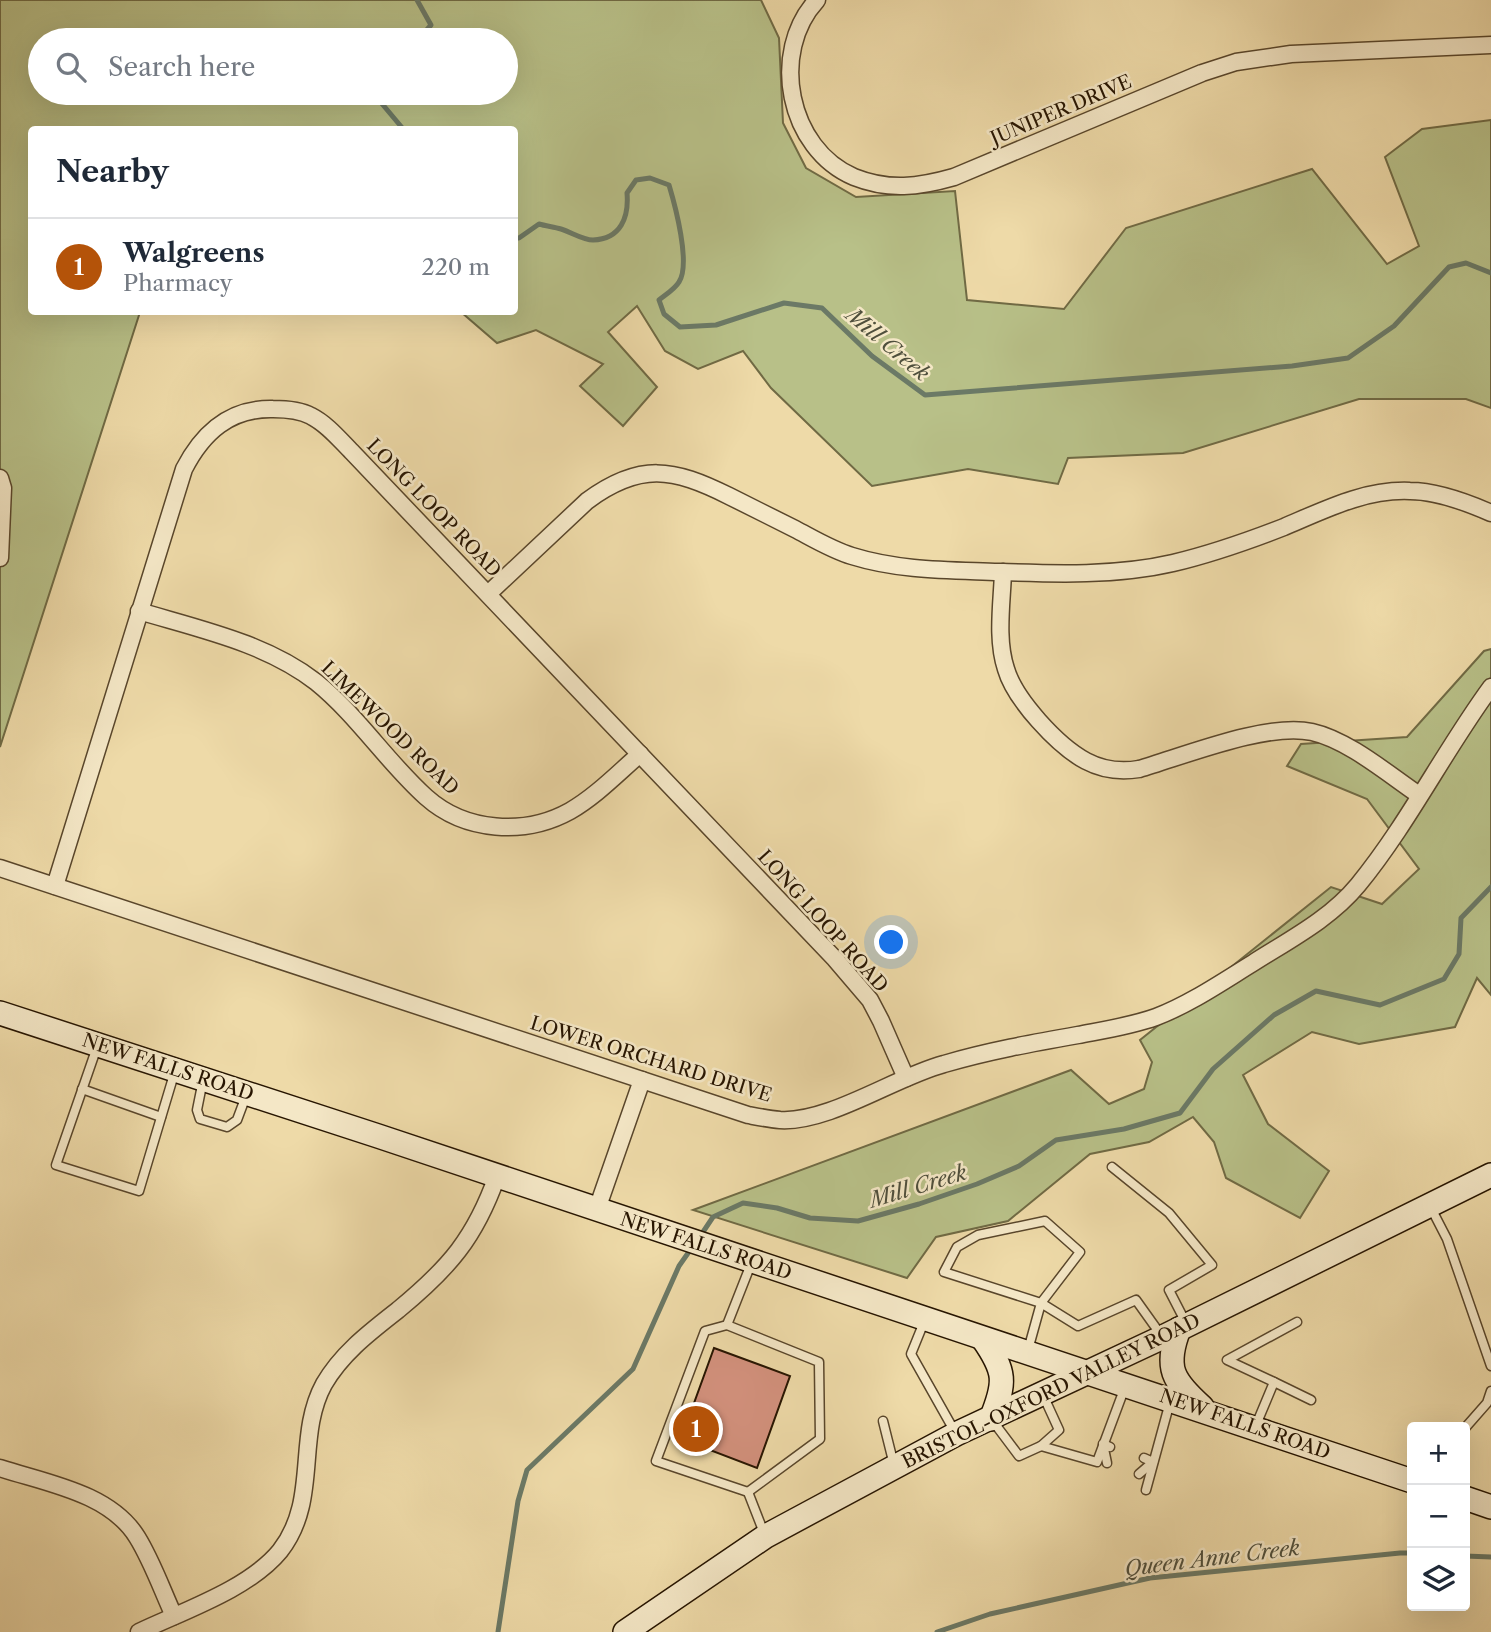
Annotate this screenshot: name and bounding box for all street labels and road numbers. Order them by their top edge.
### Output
street label: JUNIPER DRIVE [984,70,1135,151]
street label: LONG LOOP ROAD [362,434,506,582]
street label: LIMEWOOD ROAD [316,656,464,800]
street label: LONG LOOP ROAD [753,845,893,997]
street label: LOWER ORCHARD DRIVE [527,1011,775,1107]
street label: NEW FALLS ROAD [79,1028,257,1106]
street label: NEW FALLS ROAD [617,1207,795,1285]
street label: BRISTOL-OXFORD VALLEY ROAD [898,1309,1204,1473]
street label: NEW FALLS ROAD [1157,1384,1333,1464]

